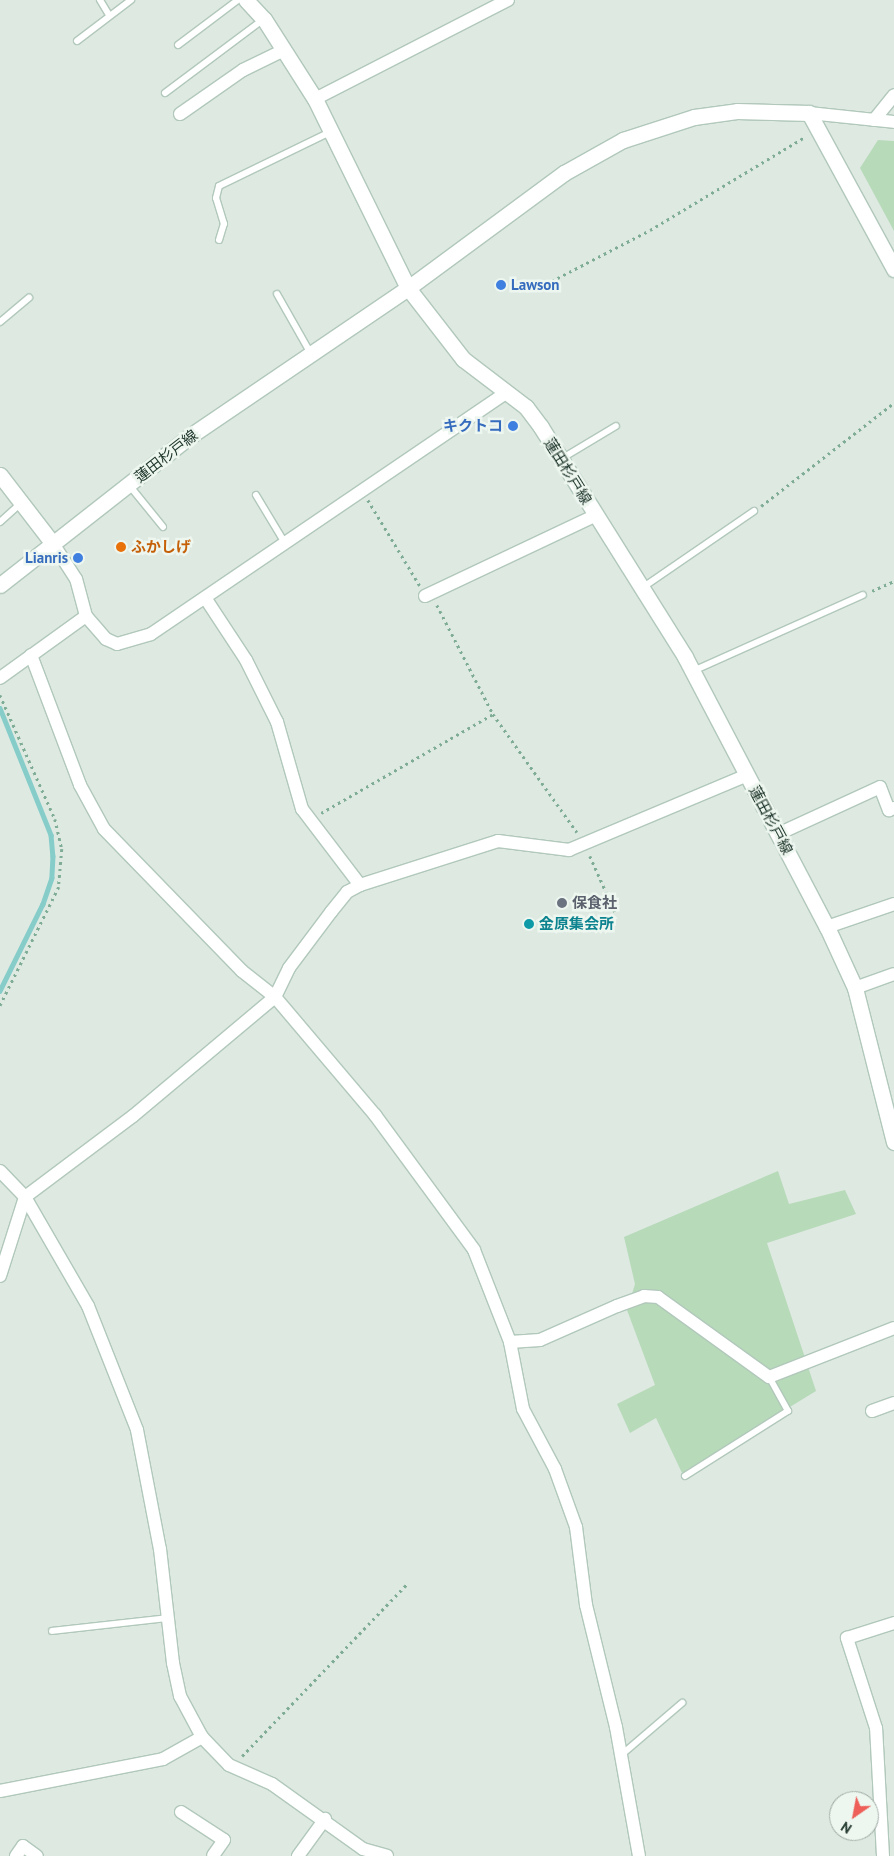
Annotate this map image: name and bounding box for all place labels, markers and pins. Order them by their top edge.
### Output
place label: Lawson [511,276,560,294]
marker: Lawson [495,279,507,291]
place label: キクトコ [443,417,503,435]
marker: キクトコ [507,420,519,432]
place label: ふかしげ [131,538,191,556]
marker: ふかしげ [115,541,127,553]
place label: Lianris [25,549,68,567]
marker: Lianris [72,552,84,564]
place label: 保食社 [572,894,617,912]
marker: 保食社 [556,897,568,909]
place label: 金原集会所 [539,915,614,933]
marker: 金原集会所 [523,918,535,930]

